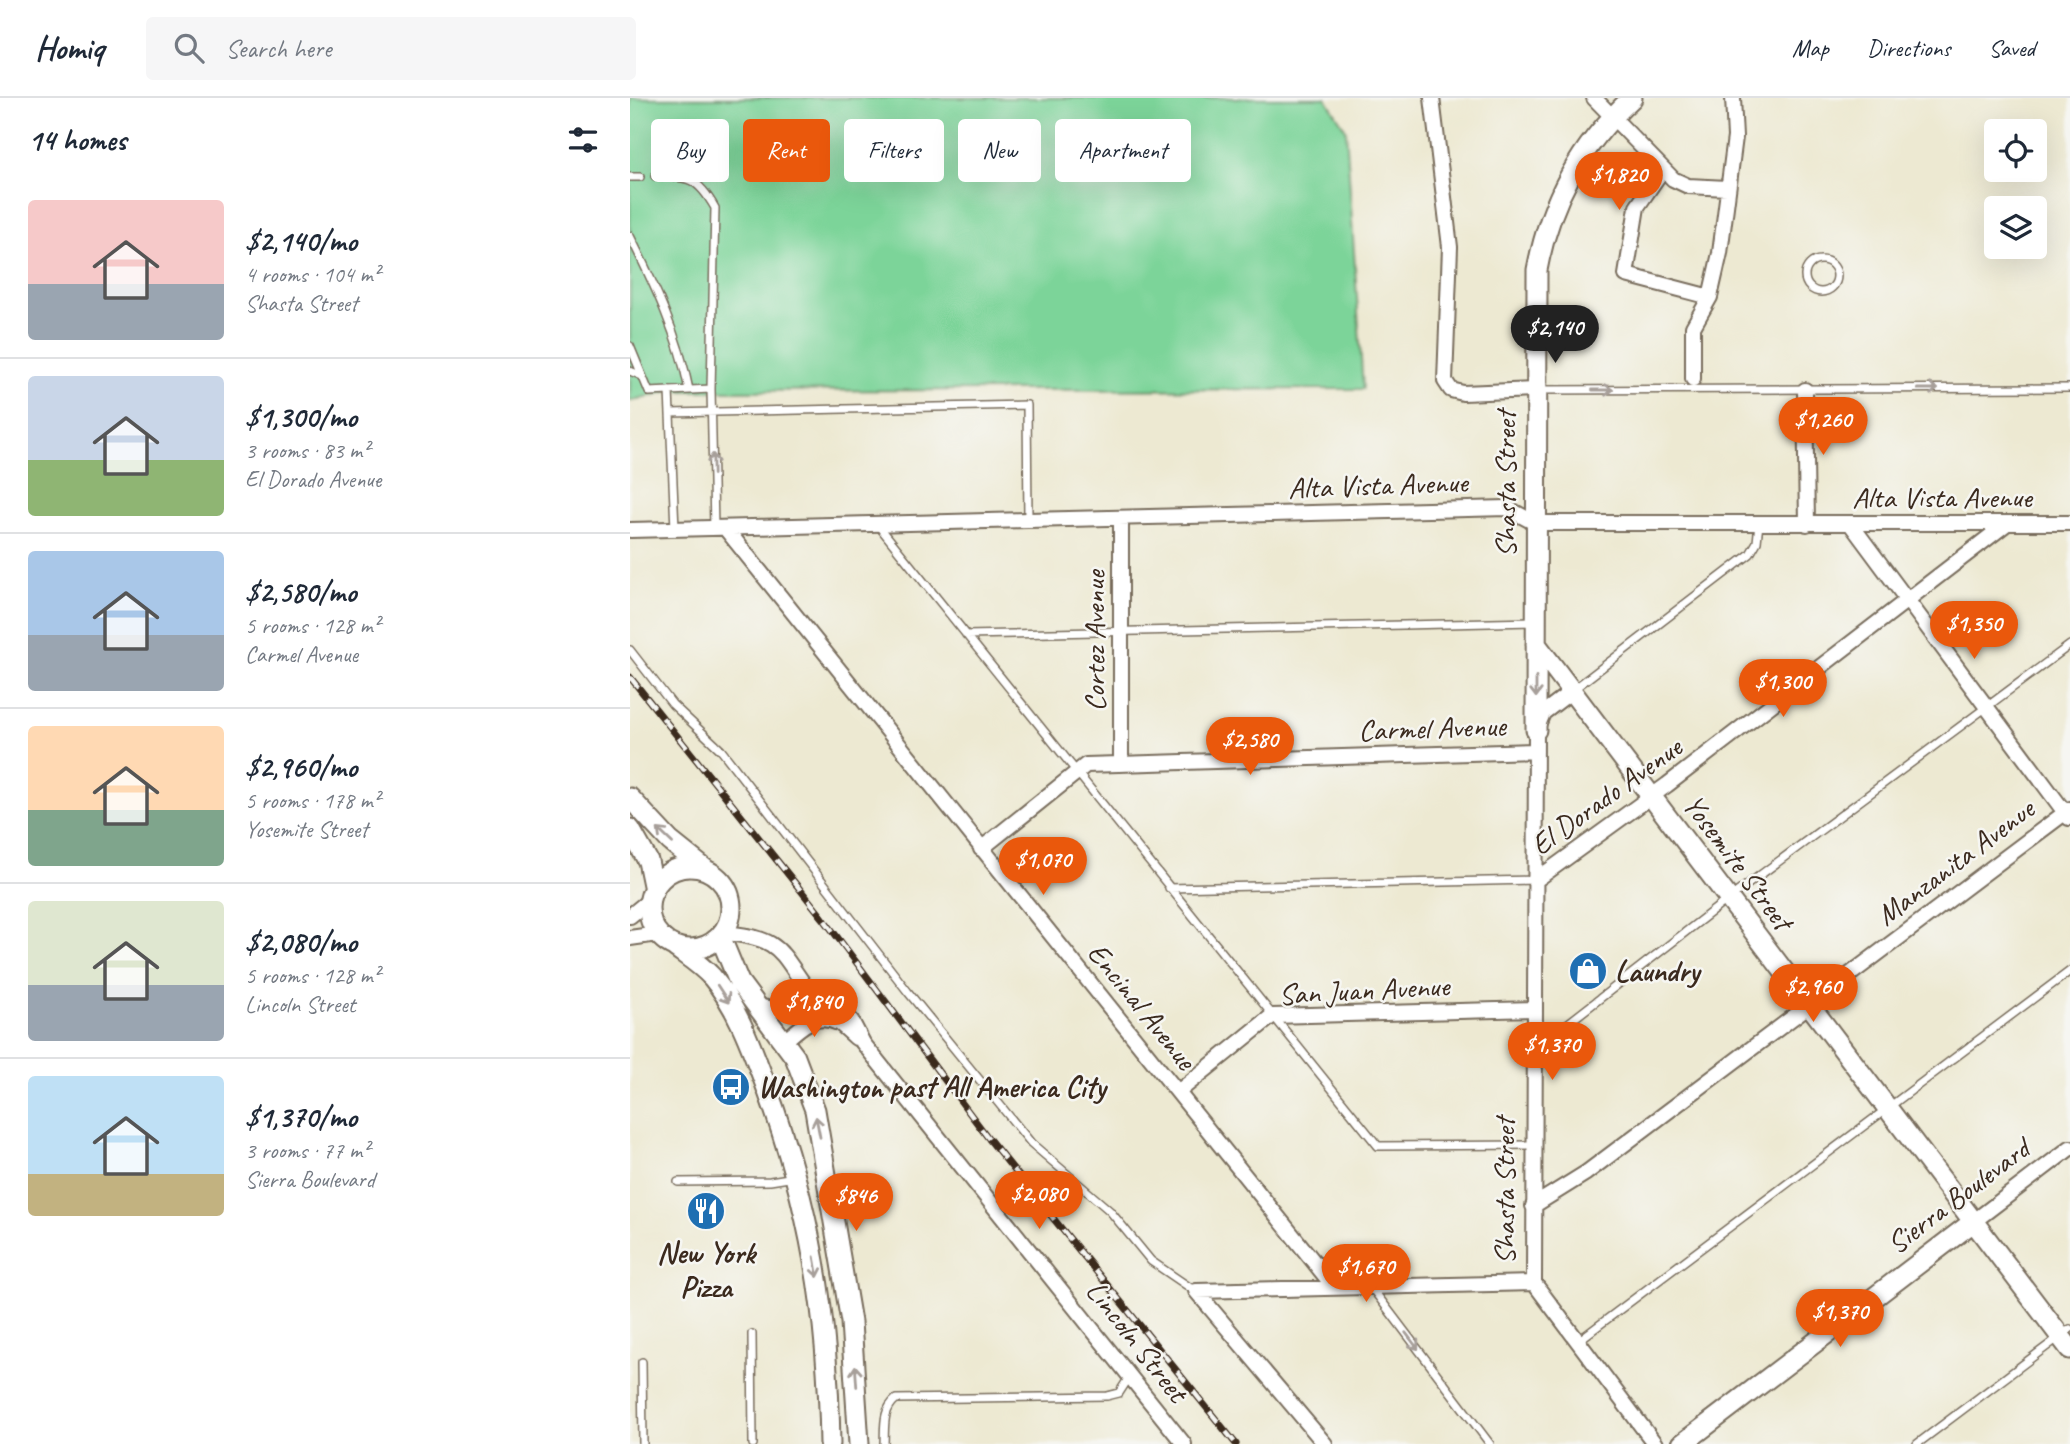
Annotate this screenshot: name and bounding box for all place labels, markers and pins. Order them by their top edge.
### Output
pin: $1,820 [1562,152,1676,212]
pin: $2,140 [1498,306,1612,365]
pin: $1,260 [1766,398,1880,457]
pin: $1,350 [1917,602,2031,661]
pin: $1,300 [1726,660,1840,719]
pin: $2,580 [1193,718,1307,777]
pin: $1,070 [986,838,1100,897]
shop icon: Laundry [1567,950,1609,992]
place label: Laundry [1615,952,1702,990]
pin: $2,960 [1756,964,1870,1024]
pin: $1,840 [757,979,871,1039]
pin: $1,370 [1495,1023,1609,1082]
bus stop icon: Washington past All America City [710,1066,752,1108]
place label: Washington past All America City [758,1068,1108,1106]
pin: $2,080 [982,1172,1096,1231]
pin: $846 [815,1174,897,1233]
restaurant icon: New York Pizza [685,1190,727,1232]
place label: New York Pizza [657,1234,758,1306]
pin: $1,670 [1309,1244,1423,1304]
pin: $1,370 [1783,1290,1897,1349]

